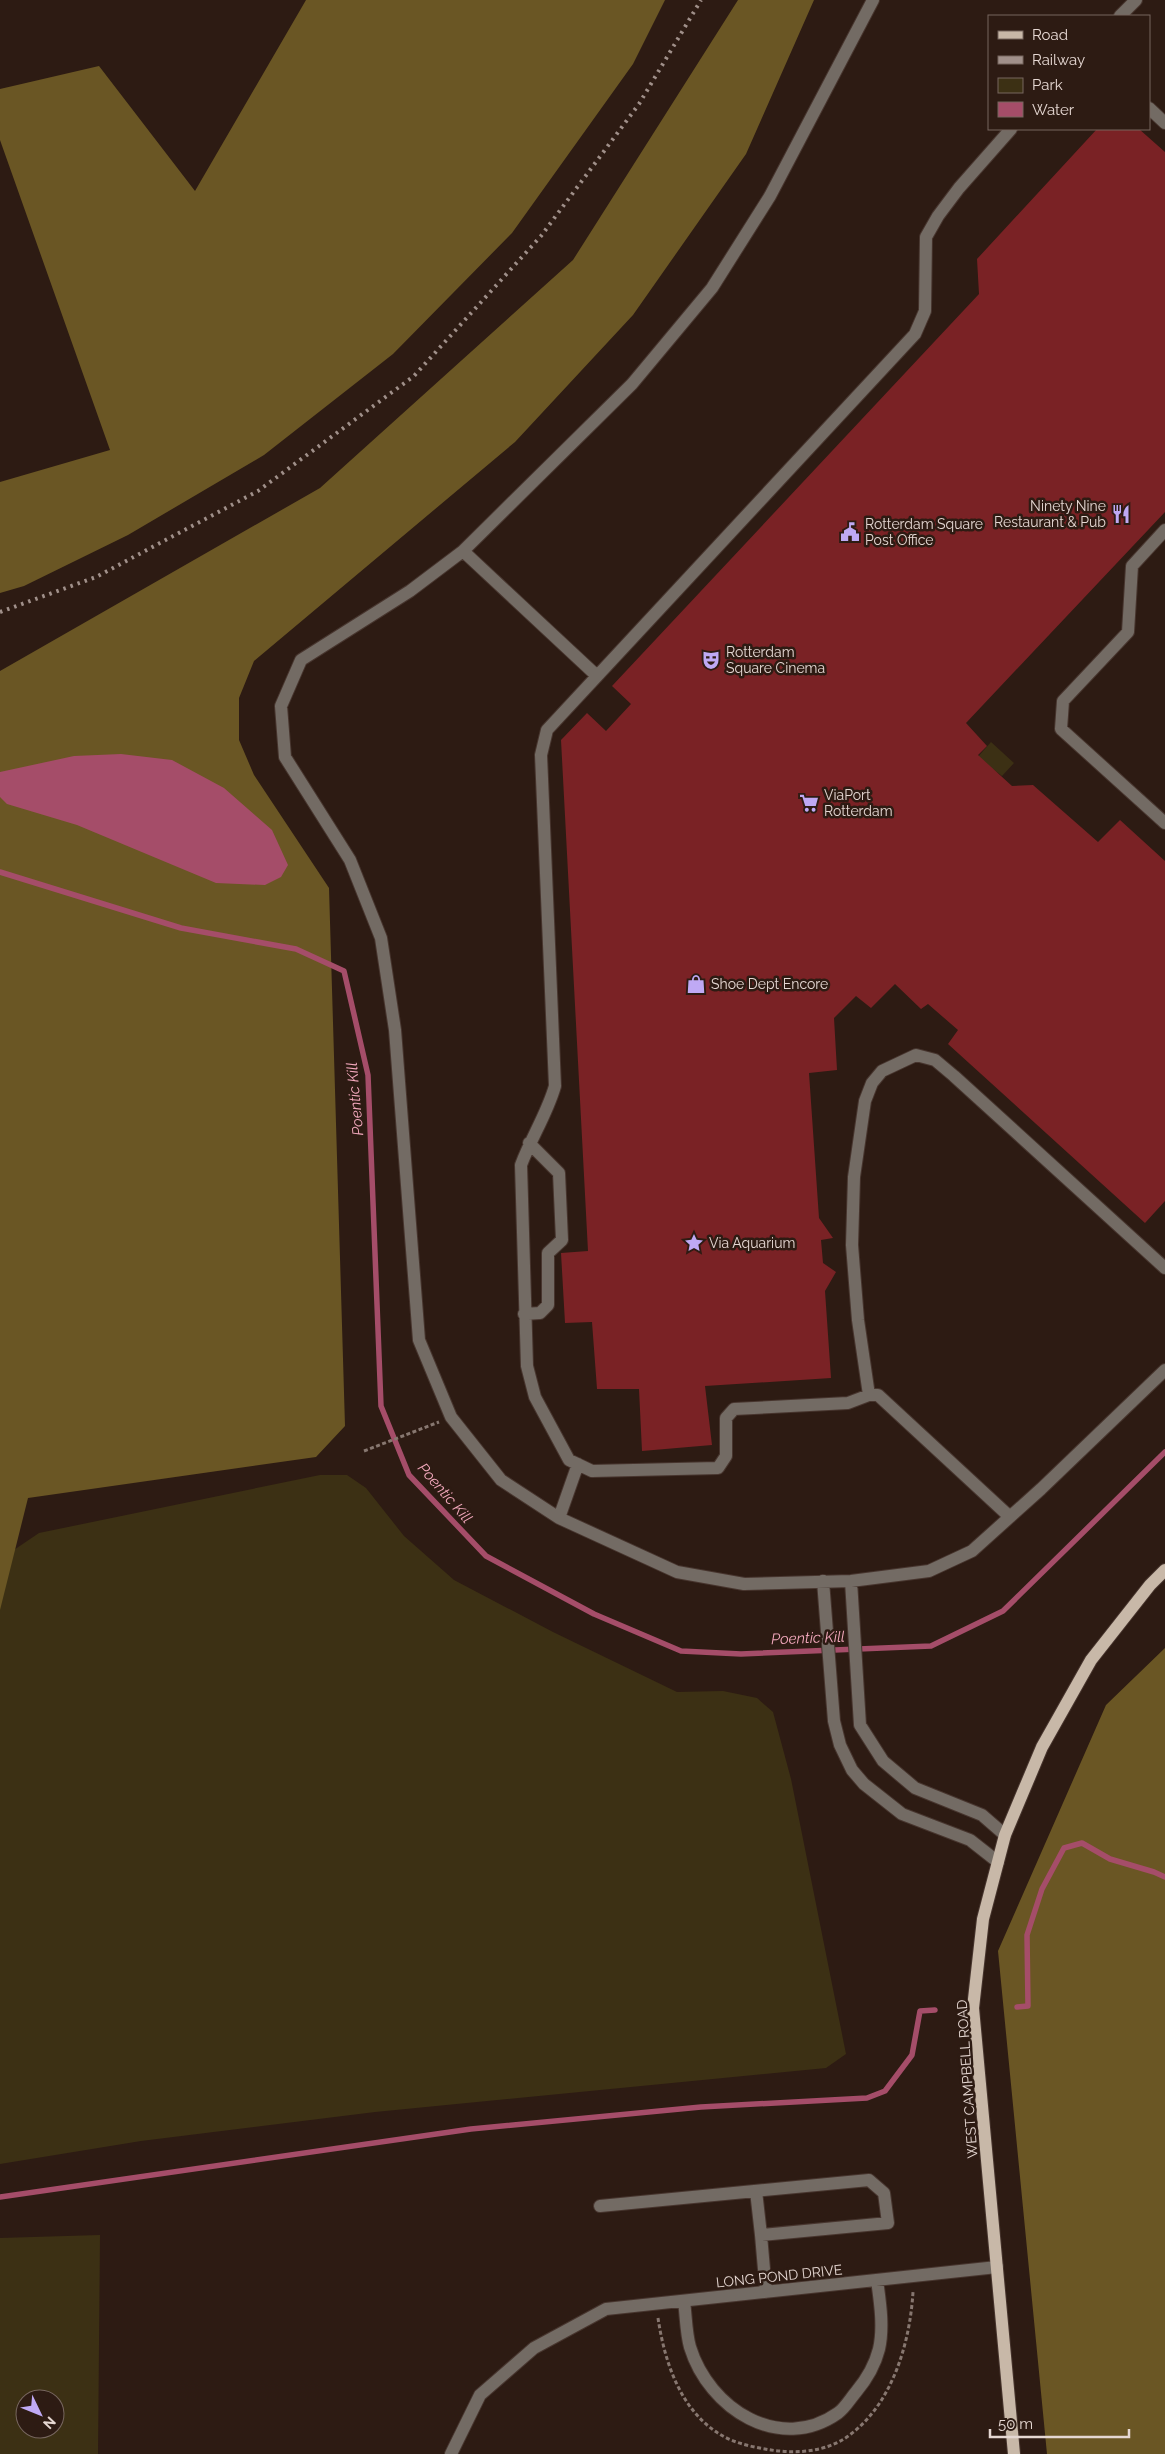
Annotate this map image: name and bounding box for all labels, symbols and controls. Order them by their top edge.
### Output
legend [988,15,1150,130]
text: Road [1032,26,1068,44]
text: Railway [1032,51,1085,69]
text: Park [1032,76,1063,94]
text: Water [1032,101,1075,119]
place label: Ninety Nine Restaurant & Pub [994,498,1106,530]
restaurant icon: Ninety Nine Restaurant & Pub [1110,503,1132,525]
place label: Rotterdam Square Post Office [865,516,983,548]
public building icon: Rotterdam Square Post Office [839,521,861,543]
place label: Rotterdam Square Cinema [726,644,825,676]
theatre icon: Rotterdam Square Cinema [700,649,722,671]
place label: ViaPort Rotterdam [824,787,893,819]
supermarket icon: ViaPort Rotterdam [798,792,820,814]
shop icon: Shoe Dept Encore [685,973,707,995]
place label: Shoe Dept Encore [711,976,828,992]
water label: Poentic Kill [343,1061,367,1137]
place icon: Via Aquarium [683,1232,705,1254]
place label: Via Aquarium [709,1235,795,1251]
water label: Poentic Kill [414,1459,476,1527]
water label: Poentic Kill [771,1628,845,1648]
street label: WEST CAMPBELL ROAD [953,1999,981,2159]
street label: LONG POND DRIVE [715,2261,843,2291]
north arrow [15,2389,65,2439]
scale bar [990,2406,1129,2438]
text: N [40,2414,59,2432]
text: 50 m [998,2415,1033,2433]

